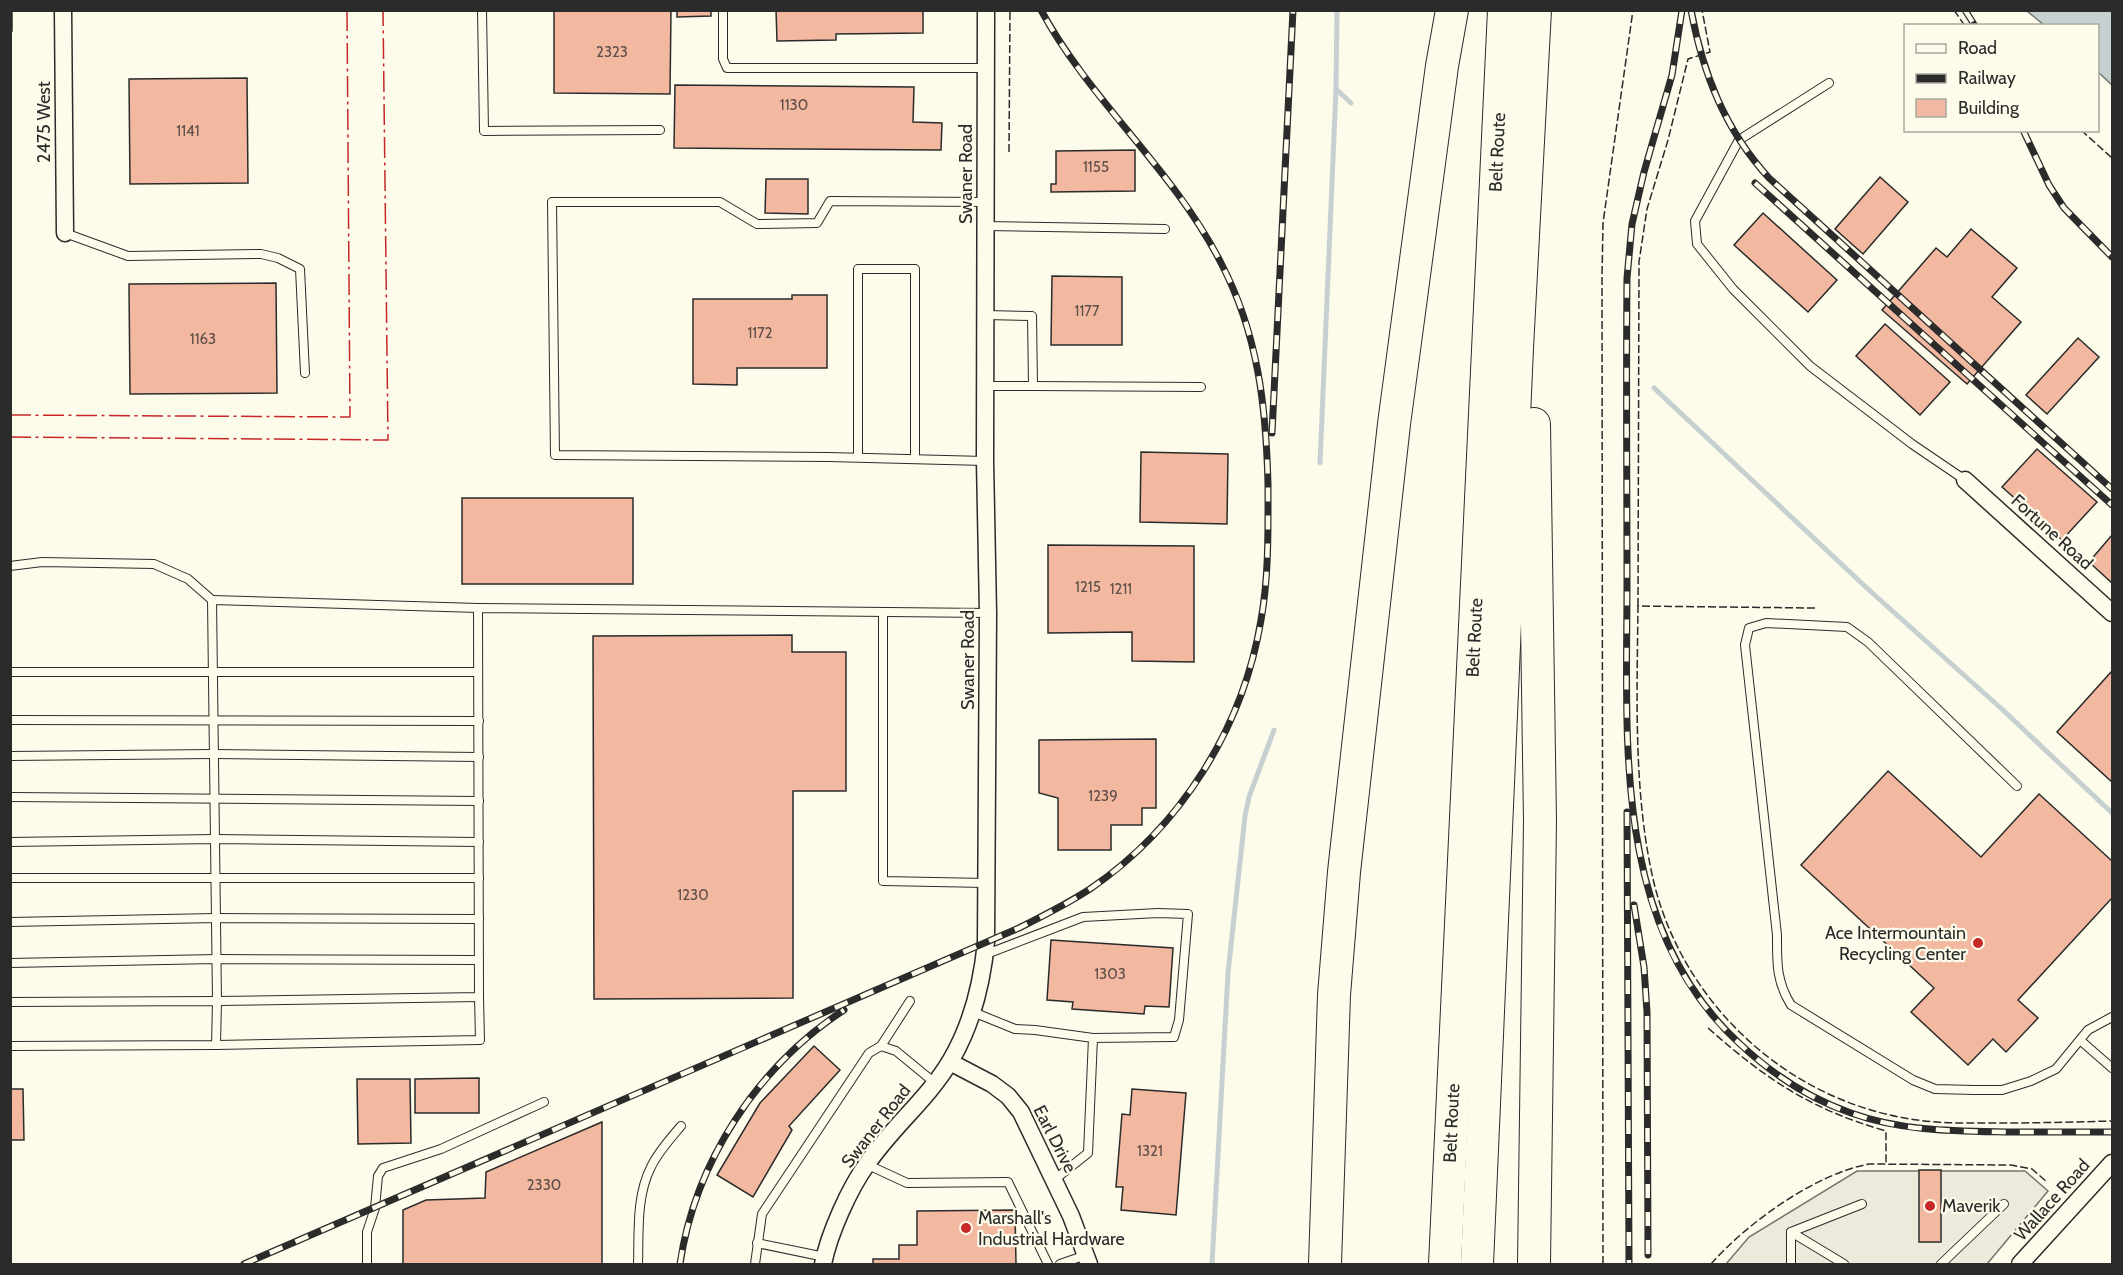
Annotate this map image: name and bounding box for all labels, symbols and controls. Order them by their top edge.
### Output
legend [1904,24,2099,132]
text: Road [1958,37,1997,59]
house number: 2323 [596,43,628,61]
text: Railway [1958,67,2016,89]
street label: 2475 West [33,81,55,163]
house number: 1130 [780,96,808,114]
text: Building [1958,97,2020,119]
street label: Belt Route [1484,112,1510,192]
house number: 1141 [176,122,200,140]
street label: Swaner Road [955,124,977,224]
house number: 1155 [1083,158,1109,176]
house number: 1177 [1075,302,1100,320]
house number: 1172 [747,324,773,342]
house number: 1163 [190,330,216,348]
street label: Fortune Road [2007,490,2097,574]
house number: 1215 [1075,578,1101,596]
house number: 1211 [1110,580,1132,598]
street label: Belt Route [1462,598,1487,678]
street label: Swaner Road [957,610,979,710]
house number: 1239 [1088,787,1118,805]
house number: 1230 [677,886,709,904]
place label: Ace Intermountain Recycling Center [1825,922,1966,965]
marker: Ace Intermountain Recycling Center [1971,936,1985,950]
house number: 1303 [1094,965,1126,983]
street label: Swaner Road [837,1080,915,1172]
street label: Belt Route [1439,1083,1464,1163]
street label: Earl Drive [1029,1101,1081,1177]
house number: 1321 [1137,1142,1163,1160]
street label: Wallace Road [2010,1155,2094,1245]
house number: 2330 [527,1176,561,1194]
place label: Maverik [1942,1195,2001,1217]
marker: Maverik [1923,1199,1937,1213]
place label: Marshall's Industrial Hardware [978,1207,1125,1250]
marker: Marshall's Industrial Hardware [959,1221,973,1235]

